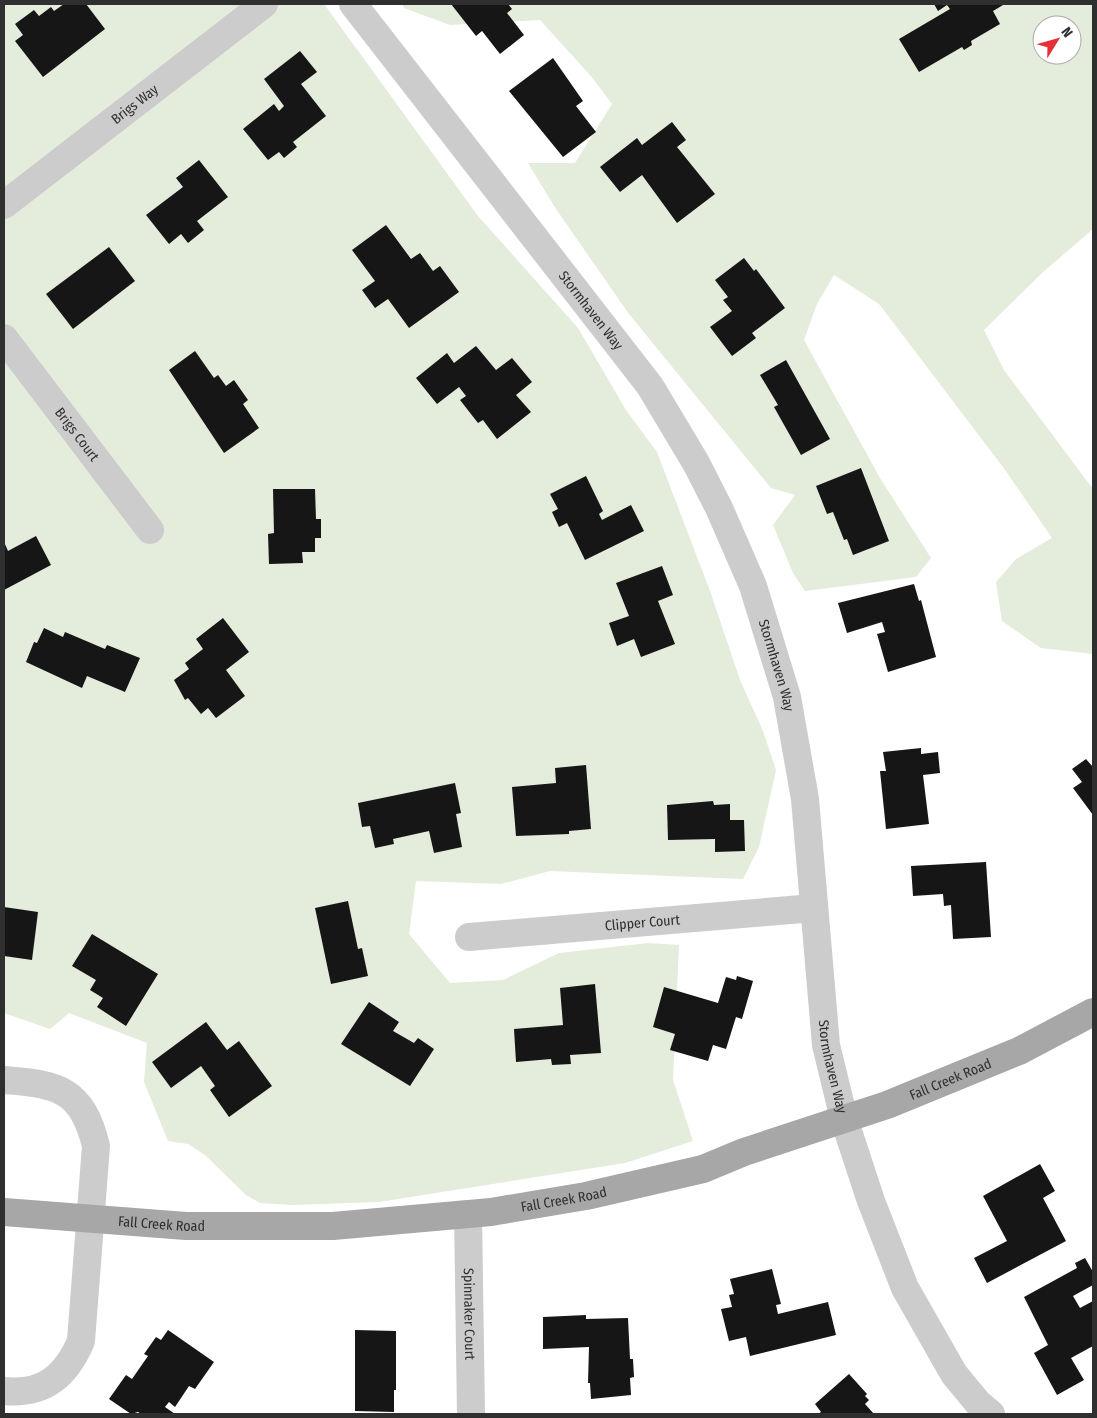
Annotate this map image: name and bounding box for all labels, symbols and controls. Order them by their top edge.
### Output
north arrow [1032,15,1082,65]
text: N [1058,24,1076,41]
street label: Brigs Way [108,81,162,128]
street label: Stormhaven Way [555,268,627,354]
street label: Brigs Court [51,404,103,465]
street label: Stormhaven Way [755,617,797,713]
street label: Clipper Court [604,911,681,935]
street label: Stormhaven Way [815,1019,850,1116]
street label: Fall Creek Road [907,1055,994,1104]
street label: Fall Creek Road [520,1183,608,1216]
street label: Fall Creek Road [118,1213,205,1235]
street label: Spinnaker Court [460,1268,478,1361]

